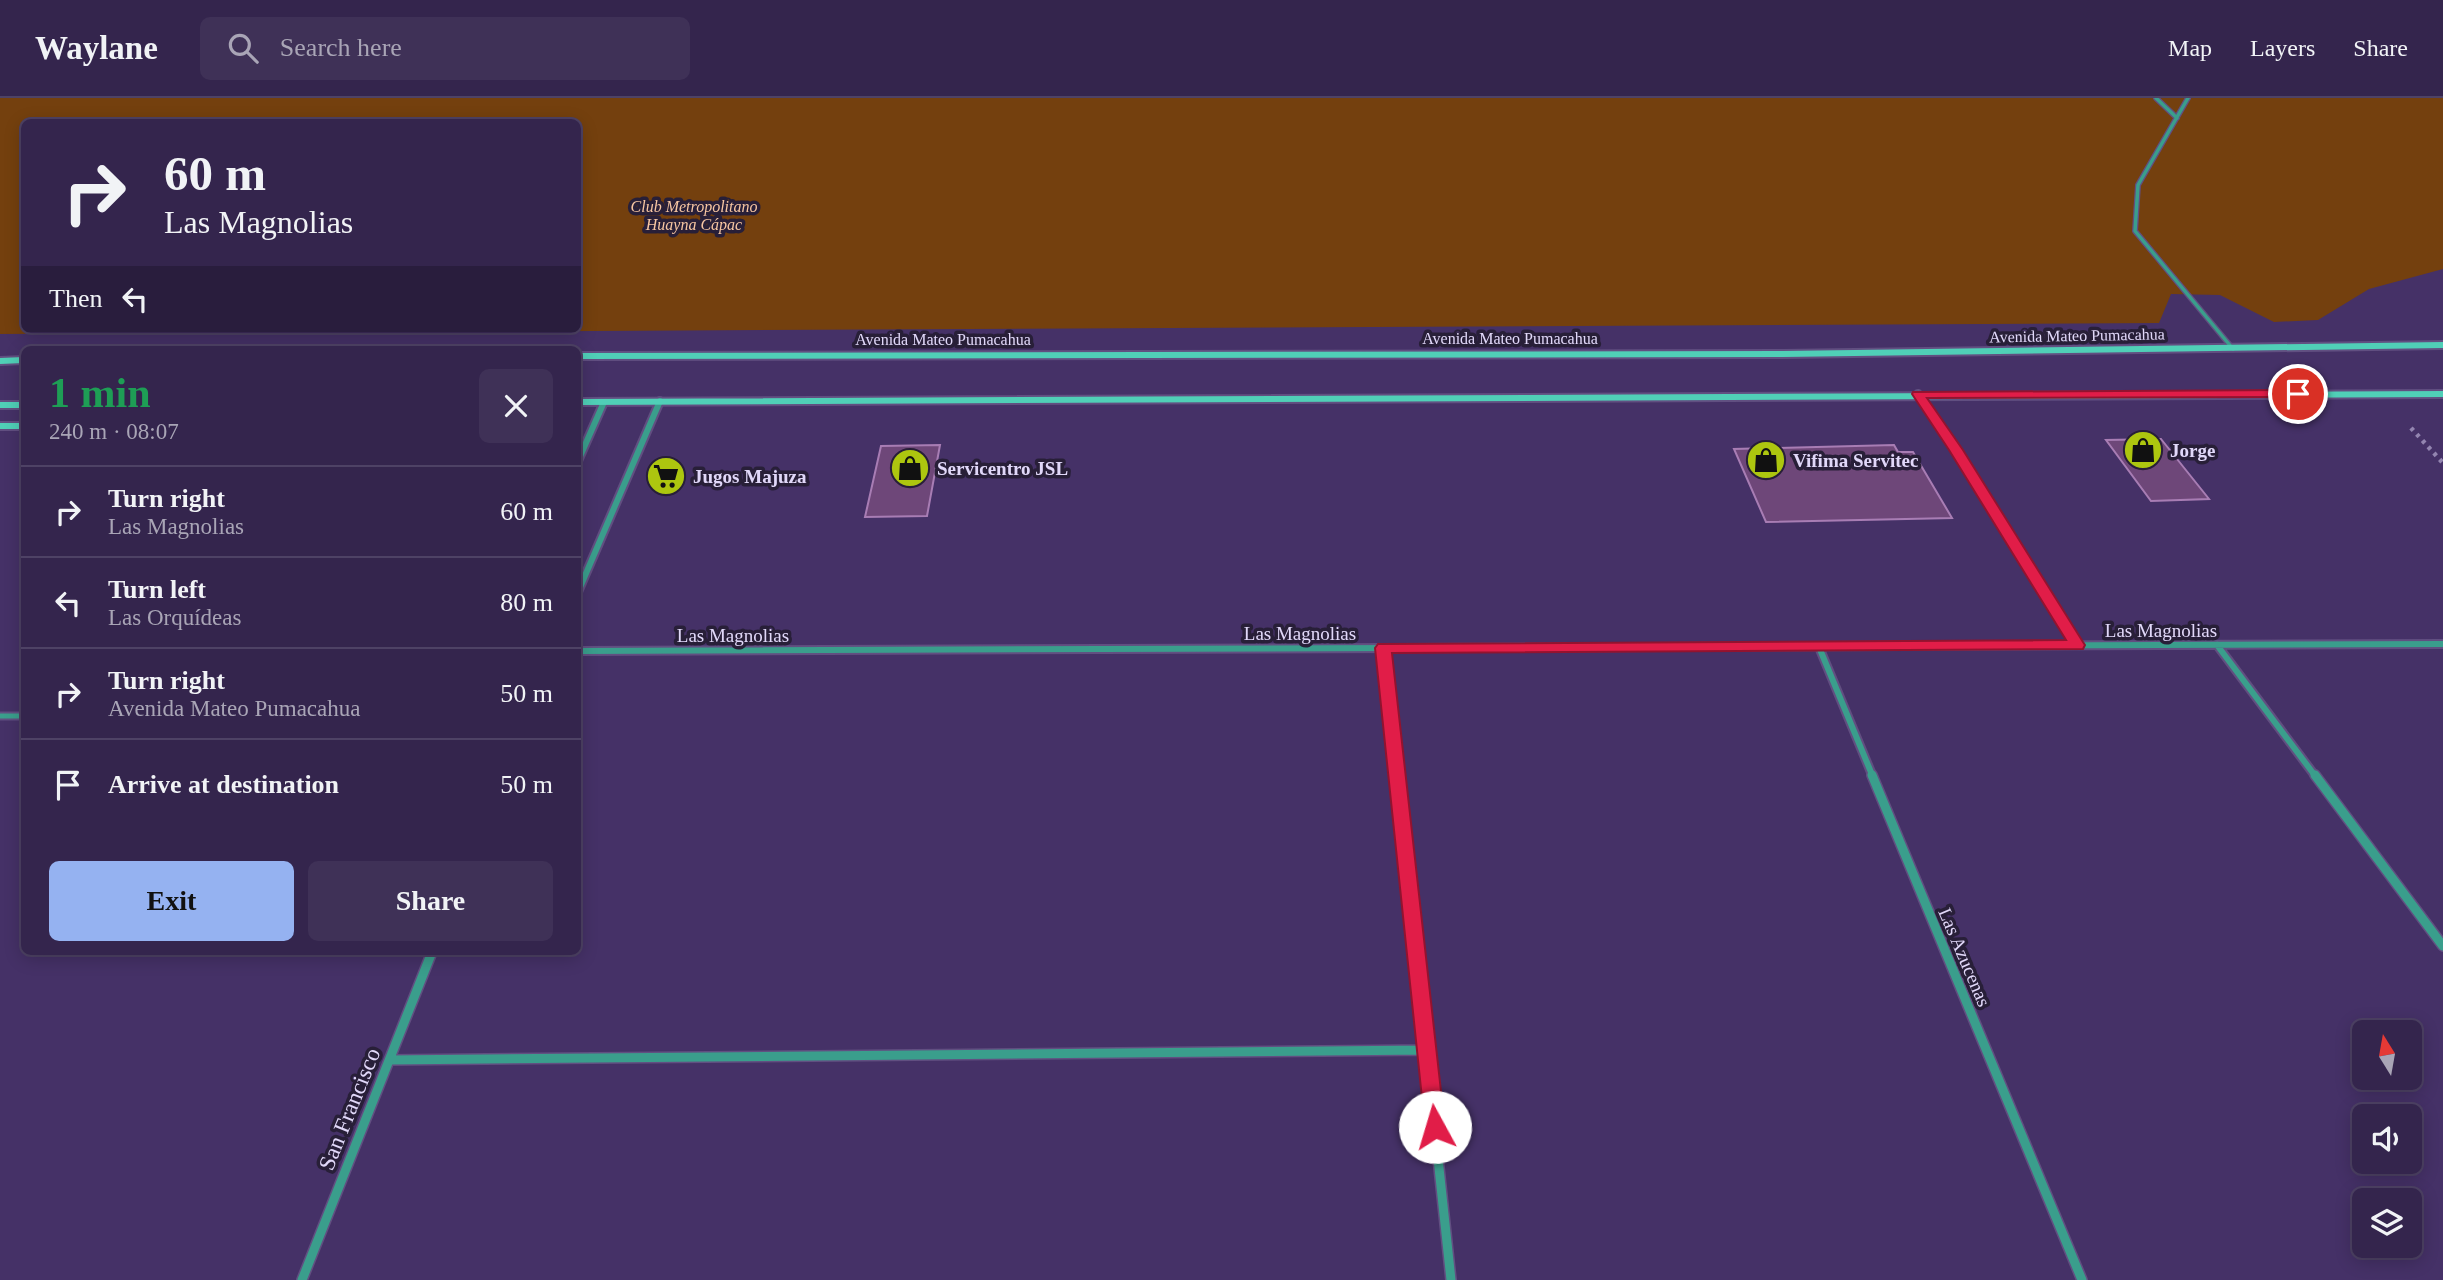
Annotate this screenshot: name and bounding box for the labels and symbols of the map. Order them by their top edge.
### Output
park label: Club Metropolitano Huayna Cápac [631,198,757,234]
street label: Avenida Mateo Pumacahua [1989,325,2165,346]
street label: Avenida Mateo Pumacahua [1422,330,1598,347]
street label: Avenida Mateo Pumacahua [855,331,1031,348]
pin [2268,364,2328,424]
shop icon: Jorge [2122,429,2164,471]
shop icon: Vifima Servitec [1745,439,1787,481]
place label: Jorge [2170,440,2215,461]
shop icon: Servicentro JSL [889,447,931,489]
place label: Vifima Servitec [1793,450,1918,471]
supermarket icon: Jugos Majuza [645,455,687,497]
place label: Servicentro JSL [937,458,1068,479]
place label: Jugos Majuza [693,466,807,487]
street label: Las Magnolias [2105,620,2217,641]
street label: Las Magnolias [1244,623,1356,644]
street label: Las Magnolias [677,625,789,646]
street label: Las Azucenas [1934,905,1995,1010]
north arrow [2352,1020,2422,1090]
street label: San Francisco [314,1044,385,1174]
position arrow [1398,1090,1472,1164]

